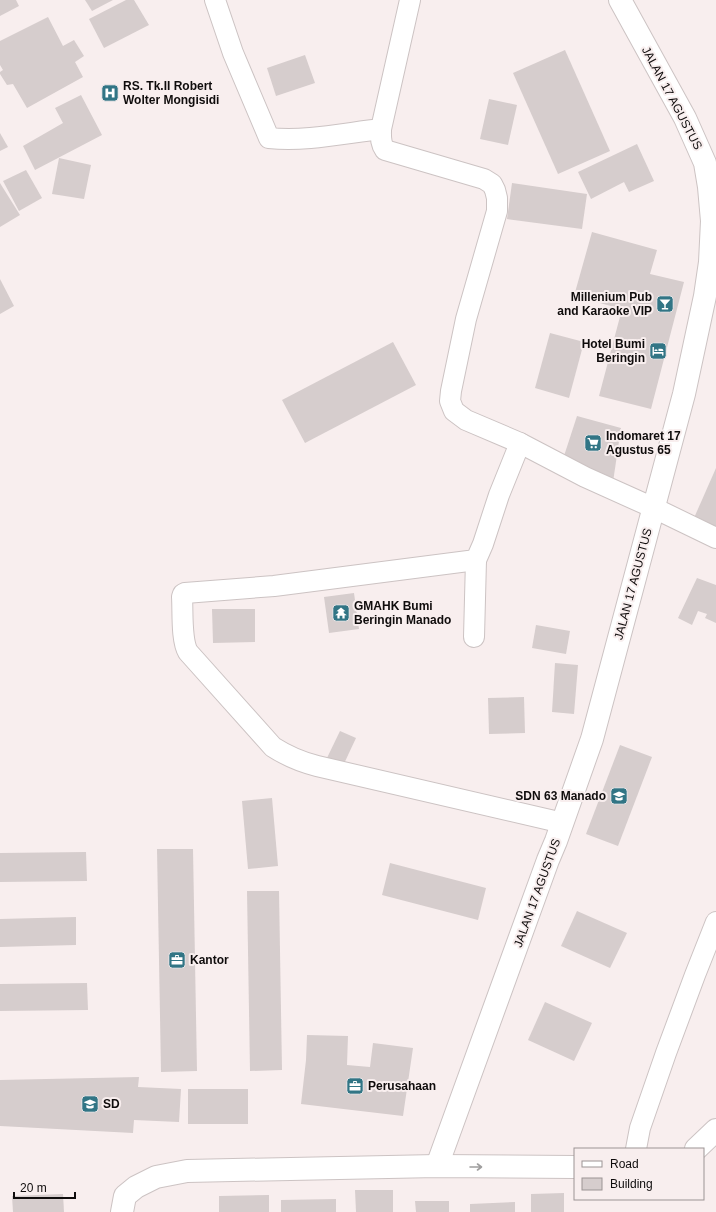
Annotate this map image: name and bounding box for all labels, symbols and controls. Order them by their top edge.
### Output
street label: JALAN 17 AGUSTUS [639,44,705,152]
place label: RS. Tk.II Robert Wolter Mongisidi [123,79,219,107]
hospital icon: RS. Tk.II Robert Wolter Mongisidi [100,83,120,103]
place label: Millenium Pub and Karaoke VIP [557,290,652,318]
bar icon: Millenium Pub and Karaoke VIP [655,294,675,314]
place label: Hotel Bumi Beringin [582,337,645,365]
hotel icon: Hotel Bumi Beringin [648,341,668,361]
place label: Indomaret 17 Agustus 65 [606,429,681,457]
supermarket icon: Indomaret 17 Agustus 65 [583,433,603,453]
street label: JALAN 17 AGUSTUS [611,527,655,641]
place label: GMAHK Bumi Beringin Manado [354,599,451,627]
temple icon: GMAHK Bumi Beringin Manado [331,603,351,623]
school or university icon: SDN 63 Manado [609,786,629,806]
place label: SDN 63 Manado [515,789,606,803]
street label: JALAN 17 AGUSTUS [511,837,563,949]
office icon: Kantor [167,950,187,970]
place label: Kantor [190,953,229,967]
office icon: Perusahaan [345,1076,365,1096]
place label: Perusahaan [368,1079,436,1093]
school or university icon: SD [80,1094,100,1114]
place label: SD [103,1097,120,1111]
legend [574,1148,704,1200]
text: Road [610,1157,639,1171]
one-way arrow [469,1163,482,1171]
scale bar [14,1174,75,1200]
text: Building [610,1177,653,1191]
text: 20 m [20,1181,47,1195]

